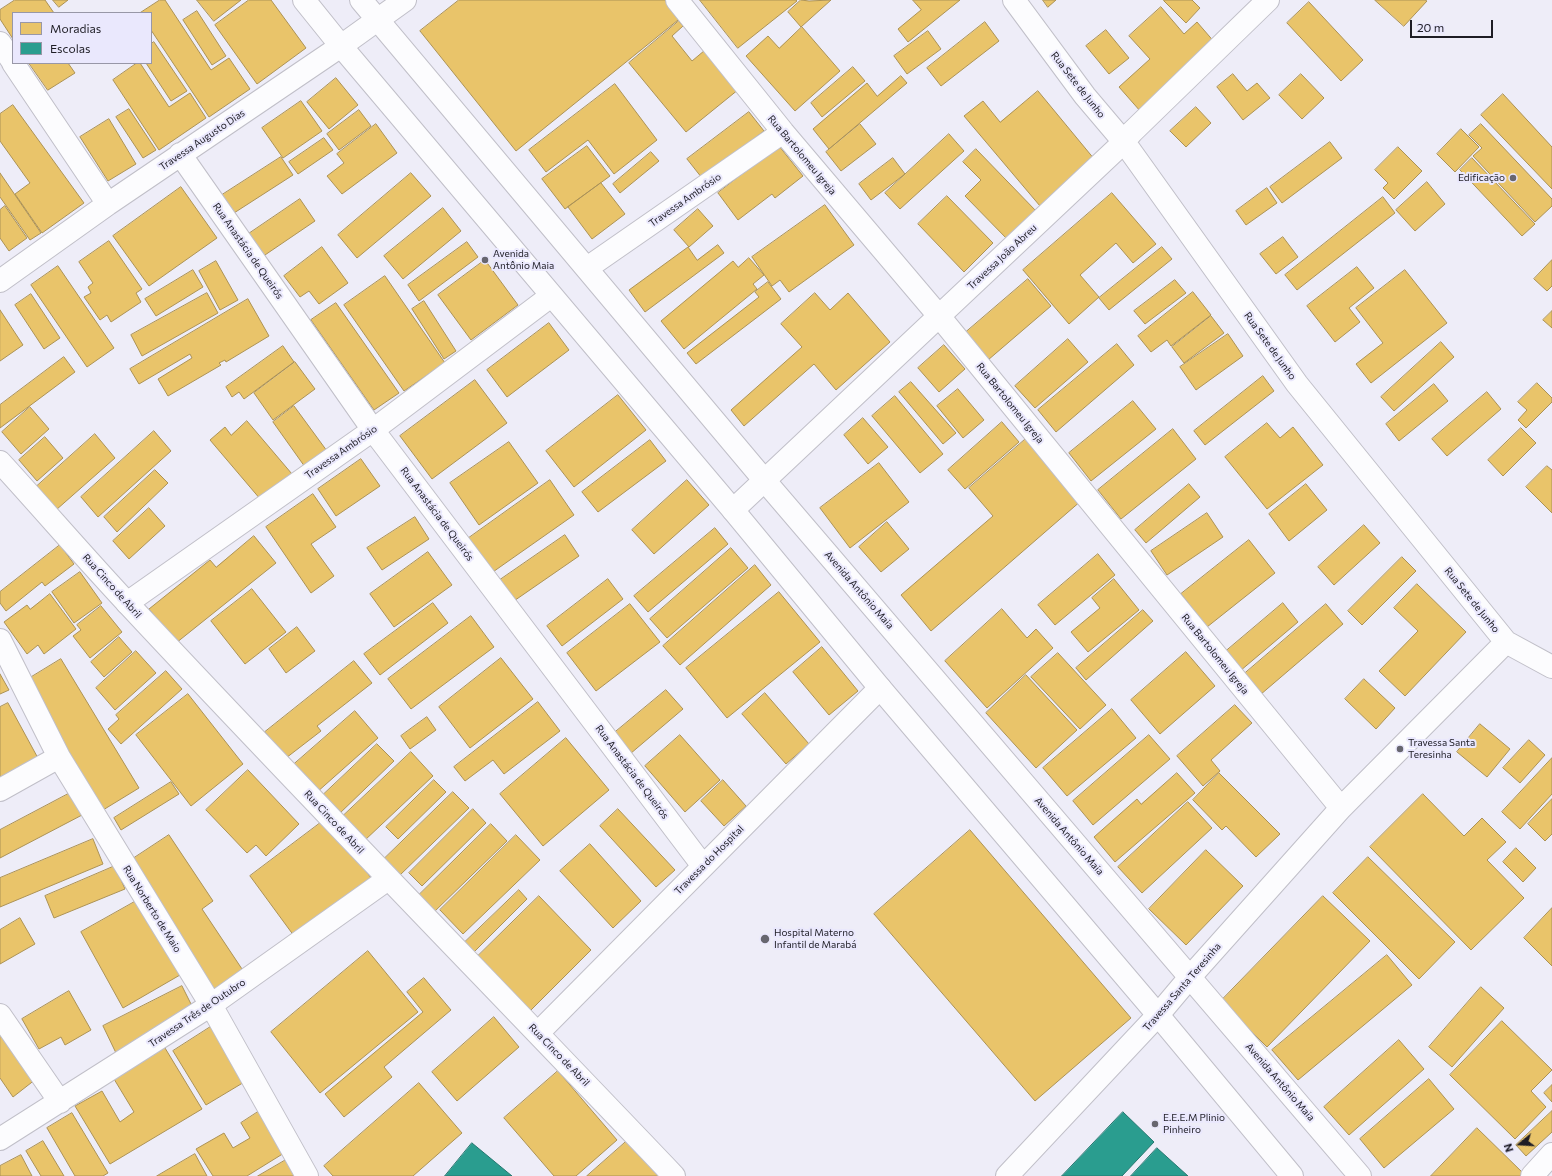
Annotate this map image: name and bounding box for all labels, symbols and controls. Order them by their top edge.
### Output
legend [12,12,152,64]
scale bar [1412,12,1495,38]
text: 20 m [1417,20,1444,34]
text: Moradias [50,21,101,35]
text: Escolas [50,41,90,55]
street label: Rua Sete de Junho [1048,50,1108,120]
street label: Travessa Augusto Dias [157,107,247,173]
street label: Rua Bartolomeu Igreja [765,113,839,197]
street label: Travessa Ambrósio [647,171,723,229]
place label: Edificação [1458,172,1505,184]
marker: Edificação [1508,173,1518,183]
street label: Rua Anastácia de Queirós [210,201,286,301]
street label: Travessa João Abreu [965,222,1039,292]
place label: Avenida Antônio Maia [493,248,554,272]
marker: Avenida Antônio Maia [480,255,490,265]
street label: Rua Sete de Junho [1241,310,1299,382]
street label: Rua Bartolomeu Igreja [974,360,1046,446]
street label: Travessa Ambrósio [303,423,379,481]
street label: Rua Anastácia de Queirós [398,465,476,563]
street label: Avenida Antônio Maia [822,549,896,631]
street label: Rua Cinco de Abril [80,551,144,621]
street label: Rua Sete de Junho [1442,565,1502,635]
street label: Rua Bartolomeu Igreja [1179,611,1251,697]
street label: Rua Anastácia de Queirós [593,723,671,821]
place label: Travessa Santa Teresinha [1408,737,1475,760]
marker: Travessa Santa Teresinha [1395,744,1405,754]
street label: Rua Cinco de Abril [302,788,366,856]
street label: Avenida Antônio Maia [1032,795,1106,877]
street label: Travessa do Hospital [672,823,746,897]
street label: Rua Norberto de Maio [120,863,184,955]
place label: Hospital Materno Infantil de Marabá [774,927,856,950]
marker: Hospital Materno Infantil de Marabá [759,933,771,945]
street label: Travessa Santa Teresinha [1140,940,1224,1034]
street label: Travessa Três de Outubro [146,976,248,1050]
street label: Rua Cinco de Abril [526,1021,592,1089]
street label: Avenida Antônio Maia [1243,1041,1317,1123]
place label: E.E.E.M Plinio Pinheiro [1163,1112,1225,1136]
marker: E.E.E.M Plinio Pinheiro [1150,1119,1160,1129]
north arrow [1500,1124,1540,1164]
text: N [1501,1142,1516,1154]

